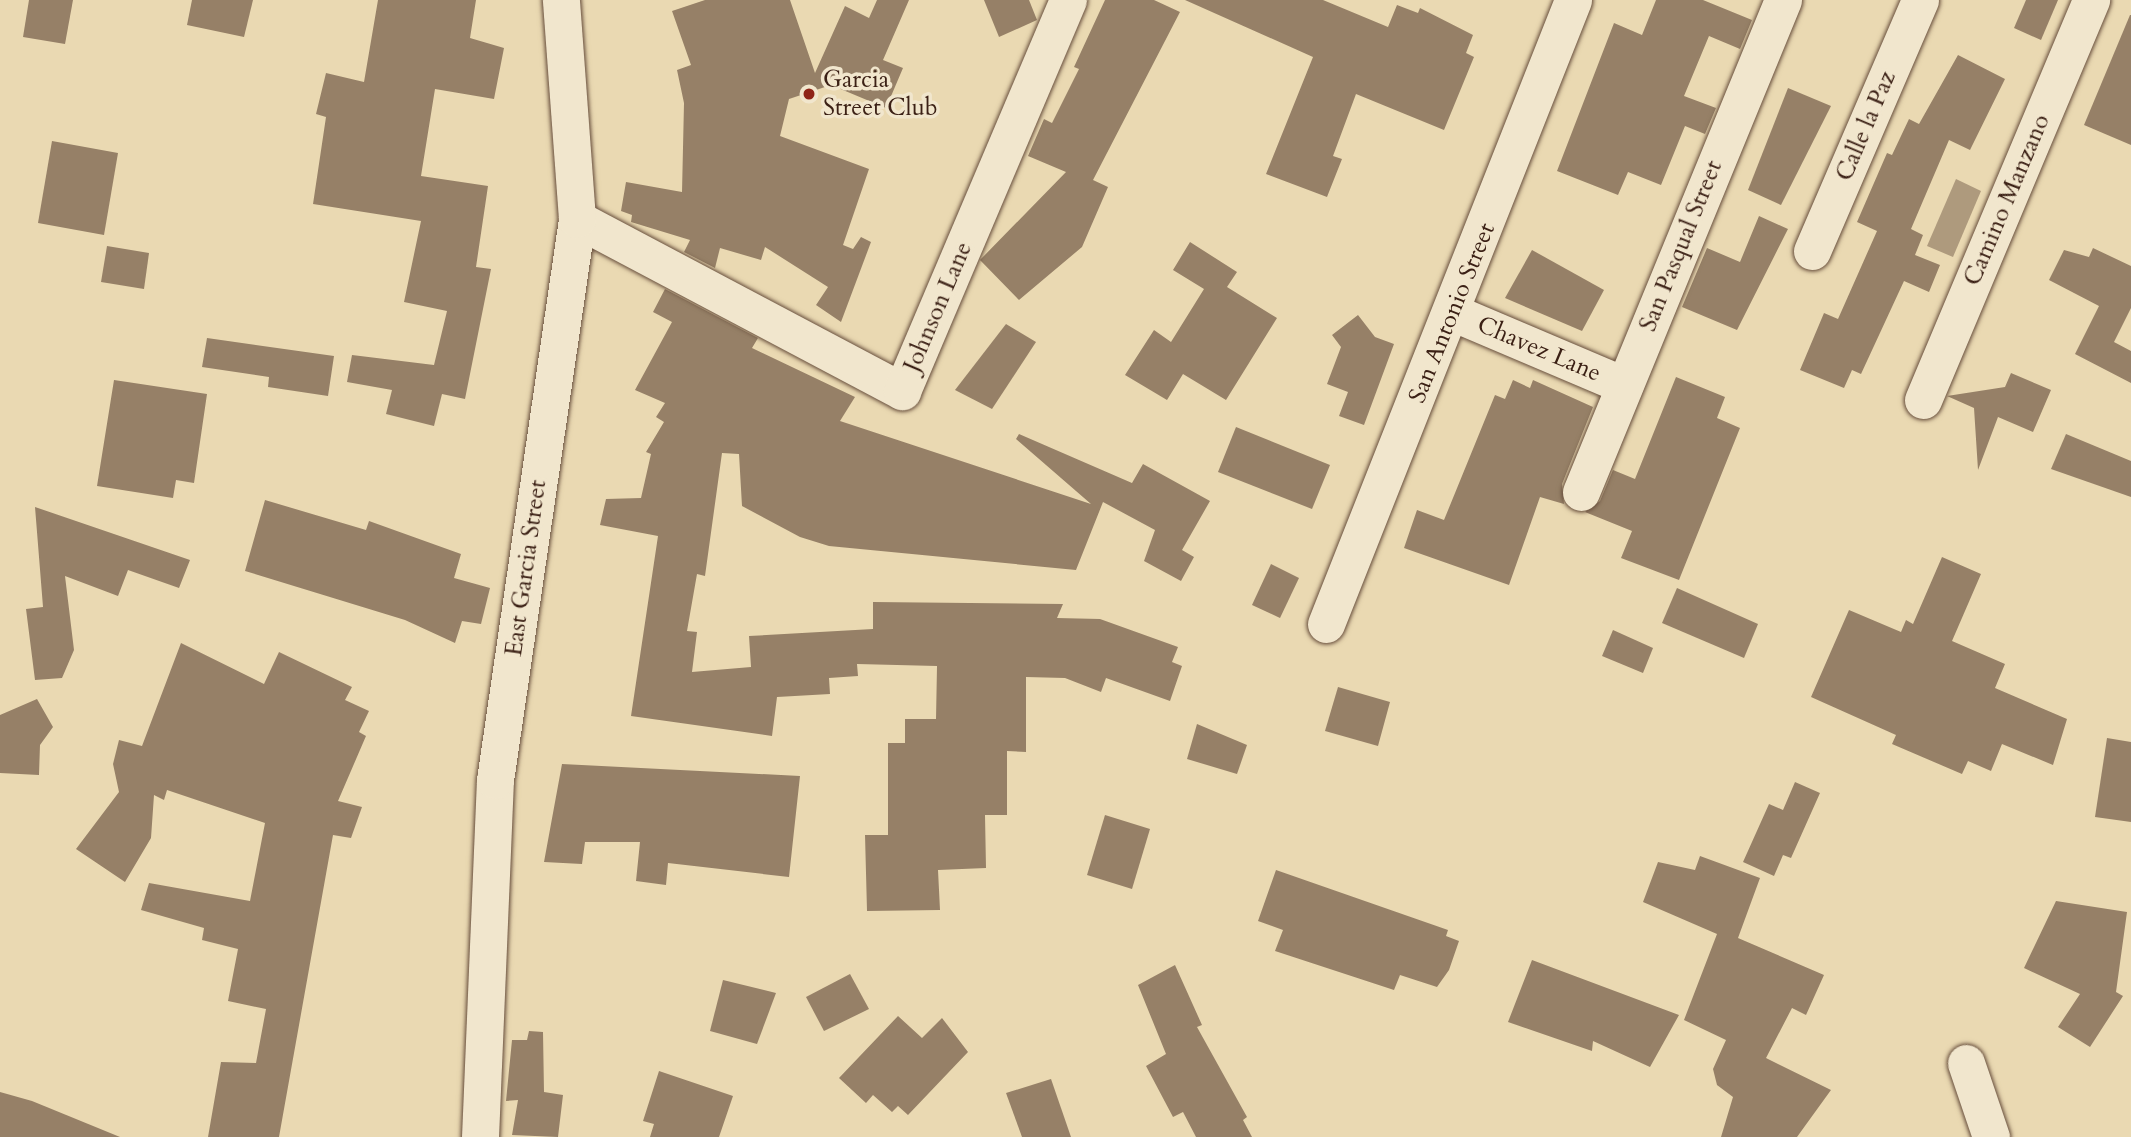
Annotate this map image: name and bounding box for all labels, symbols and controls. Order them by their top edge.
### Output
place label: Garcia Street Club [823,66,938,122]
street label: Calle la Paz [1830,67,1902,185]
marker: Garcia Street Club [801,86,817,102]
street label: Camino Manzano [1958,110,2056,290]
street label: San Pasqual Street [1634,156,1728,336]
street label: San Antonio Street [1403,219,1501,407]
street label: Johnson Lane [898,238,978,376]
street label: Chavez Lane [1473,310,1605,388]
street label: East Garcia Street [499,478,553,658]

